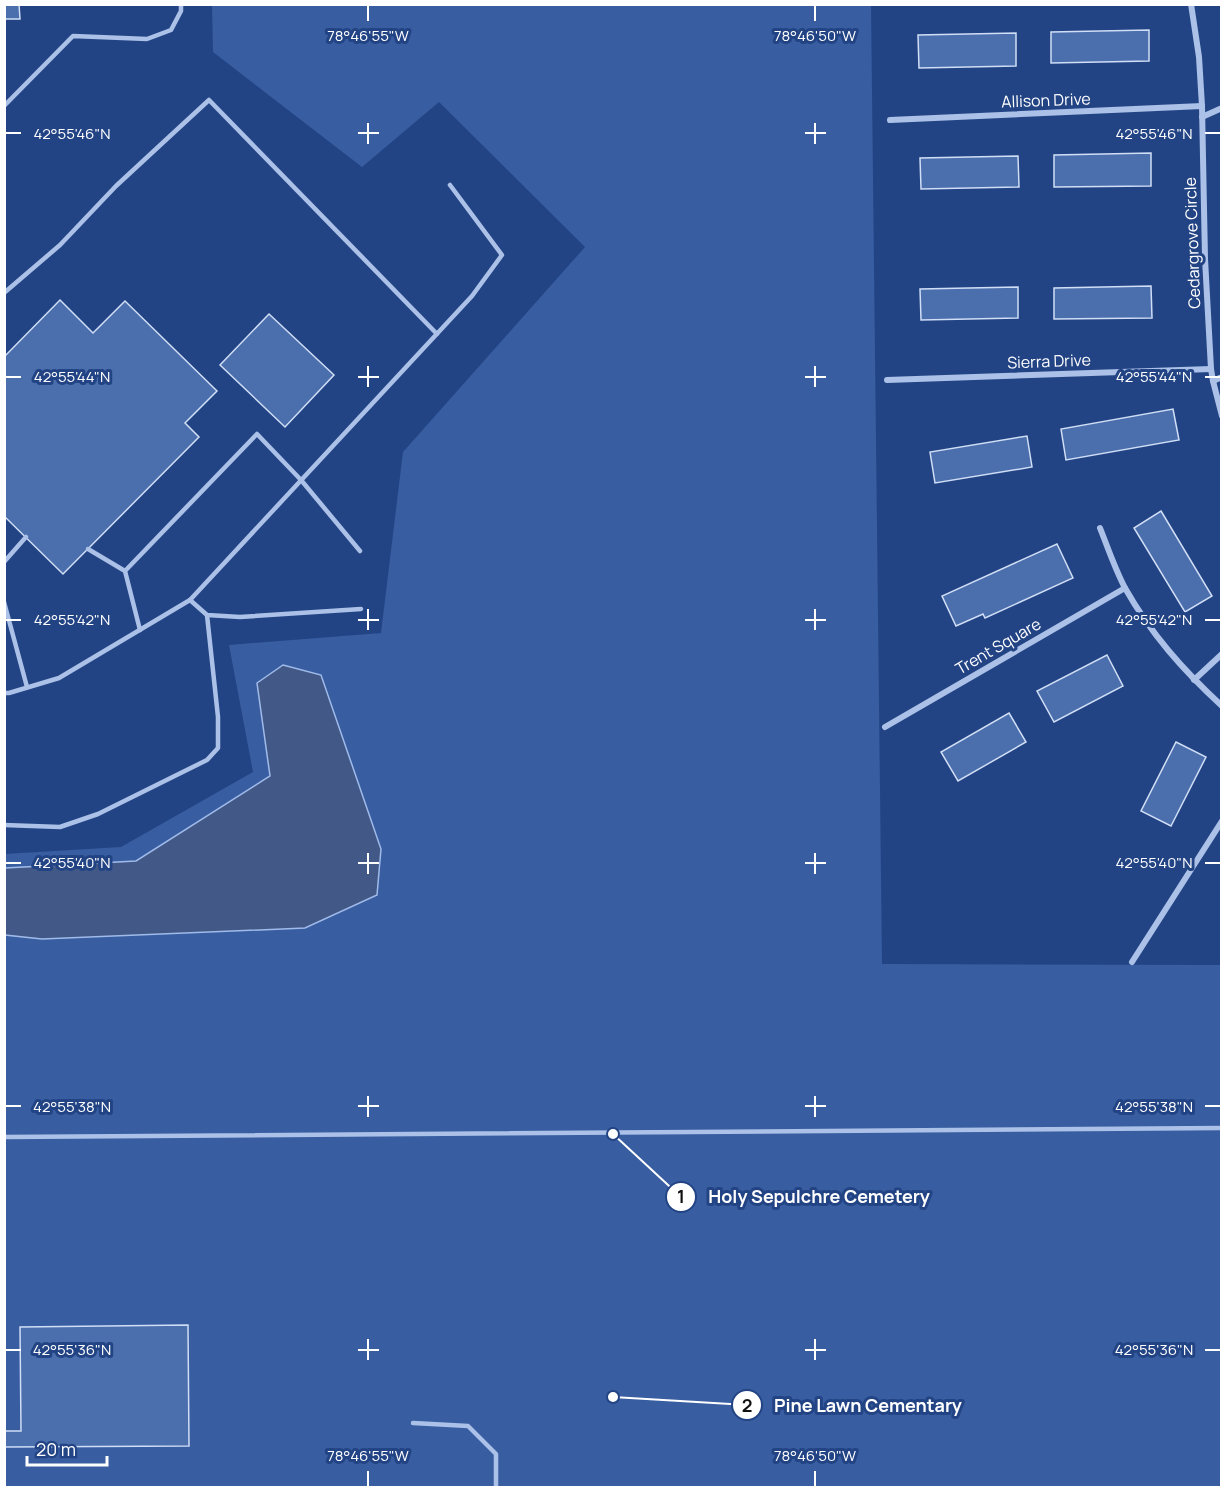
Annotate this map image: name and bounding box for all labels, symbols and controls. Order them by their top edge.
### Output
text: 78°46'55"W [327,25,409,46]
text: 78°46'50"W [774,25,856,46]
street label: Allison Drive [1001,87,1091,113]
text: 42°55'46"N [33,123,111,144]
text: 42°55'46"N [1115,123,1193,144]
street label: Cedargrove Circle [1179,177,1205,309]
street label: Sierra Drive [1007,349,1091,373]
text: 42°55'44"N [34,366,110,387]
text: 42°55'44"N [1116,366,1192,387]
text: 42°55'42"N [34,609,110,630]
text: 42°55'42"N [1116,609,1192,630]
street label: Trent Square [951,613,1045,679]
text: 42°55'40"N [33,852,111,873]
text: 42°55'40"N [1115,852,1193,873]
text: 42°55'38"N [33,1096,111,1117]
text: 42°55'38"N [1115,1096,1193,1117]
callout: Holy Sepulchre Cemetery [666,1179,942,1215]
text: 1 [677,1184,685,1208]
text: Holy Sepulchre Cemetery [708,1184,930,1208]
text: 42°55'36"N [33,1339,111,1360]
text: 42°55'36"N [1115,1339,1193,1360]
callout: Pine Lawn Cementary [732,1387,974,1423]
text: 2 [742,1393,752,1417]
text: Pine Lawn Cementary [774,1393,962,1417]
scale bar [27,1429,106,1467]
text: 20 m [36,1437,76,1461]
text: 78°46'55"W [327,1445,409,1466]
text: 78°46'50"W [774,1445,856,1466]

